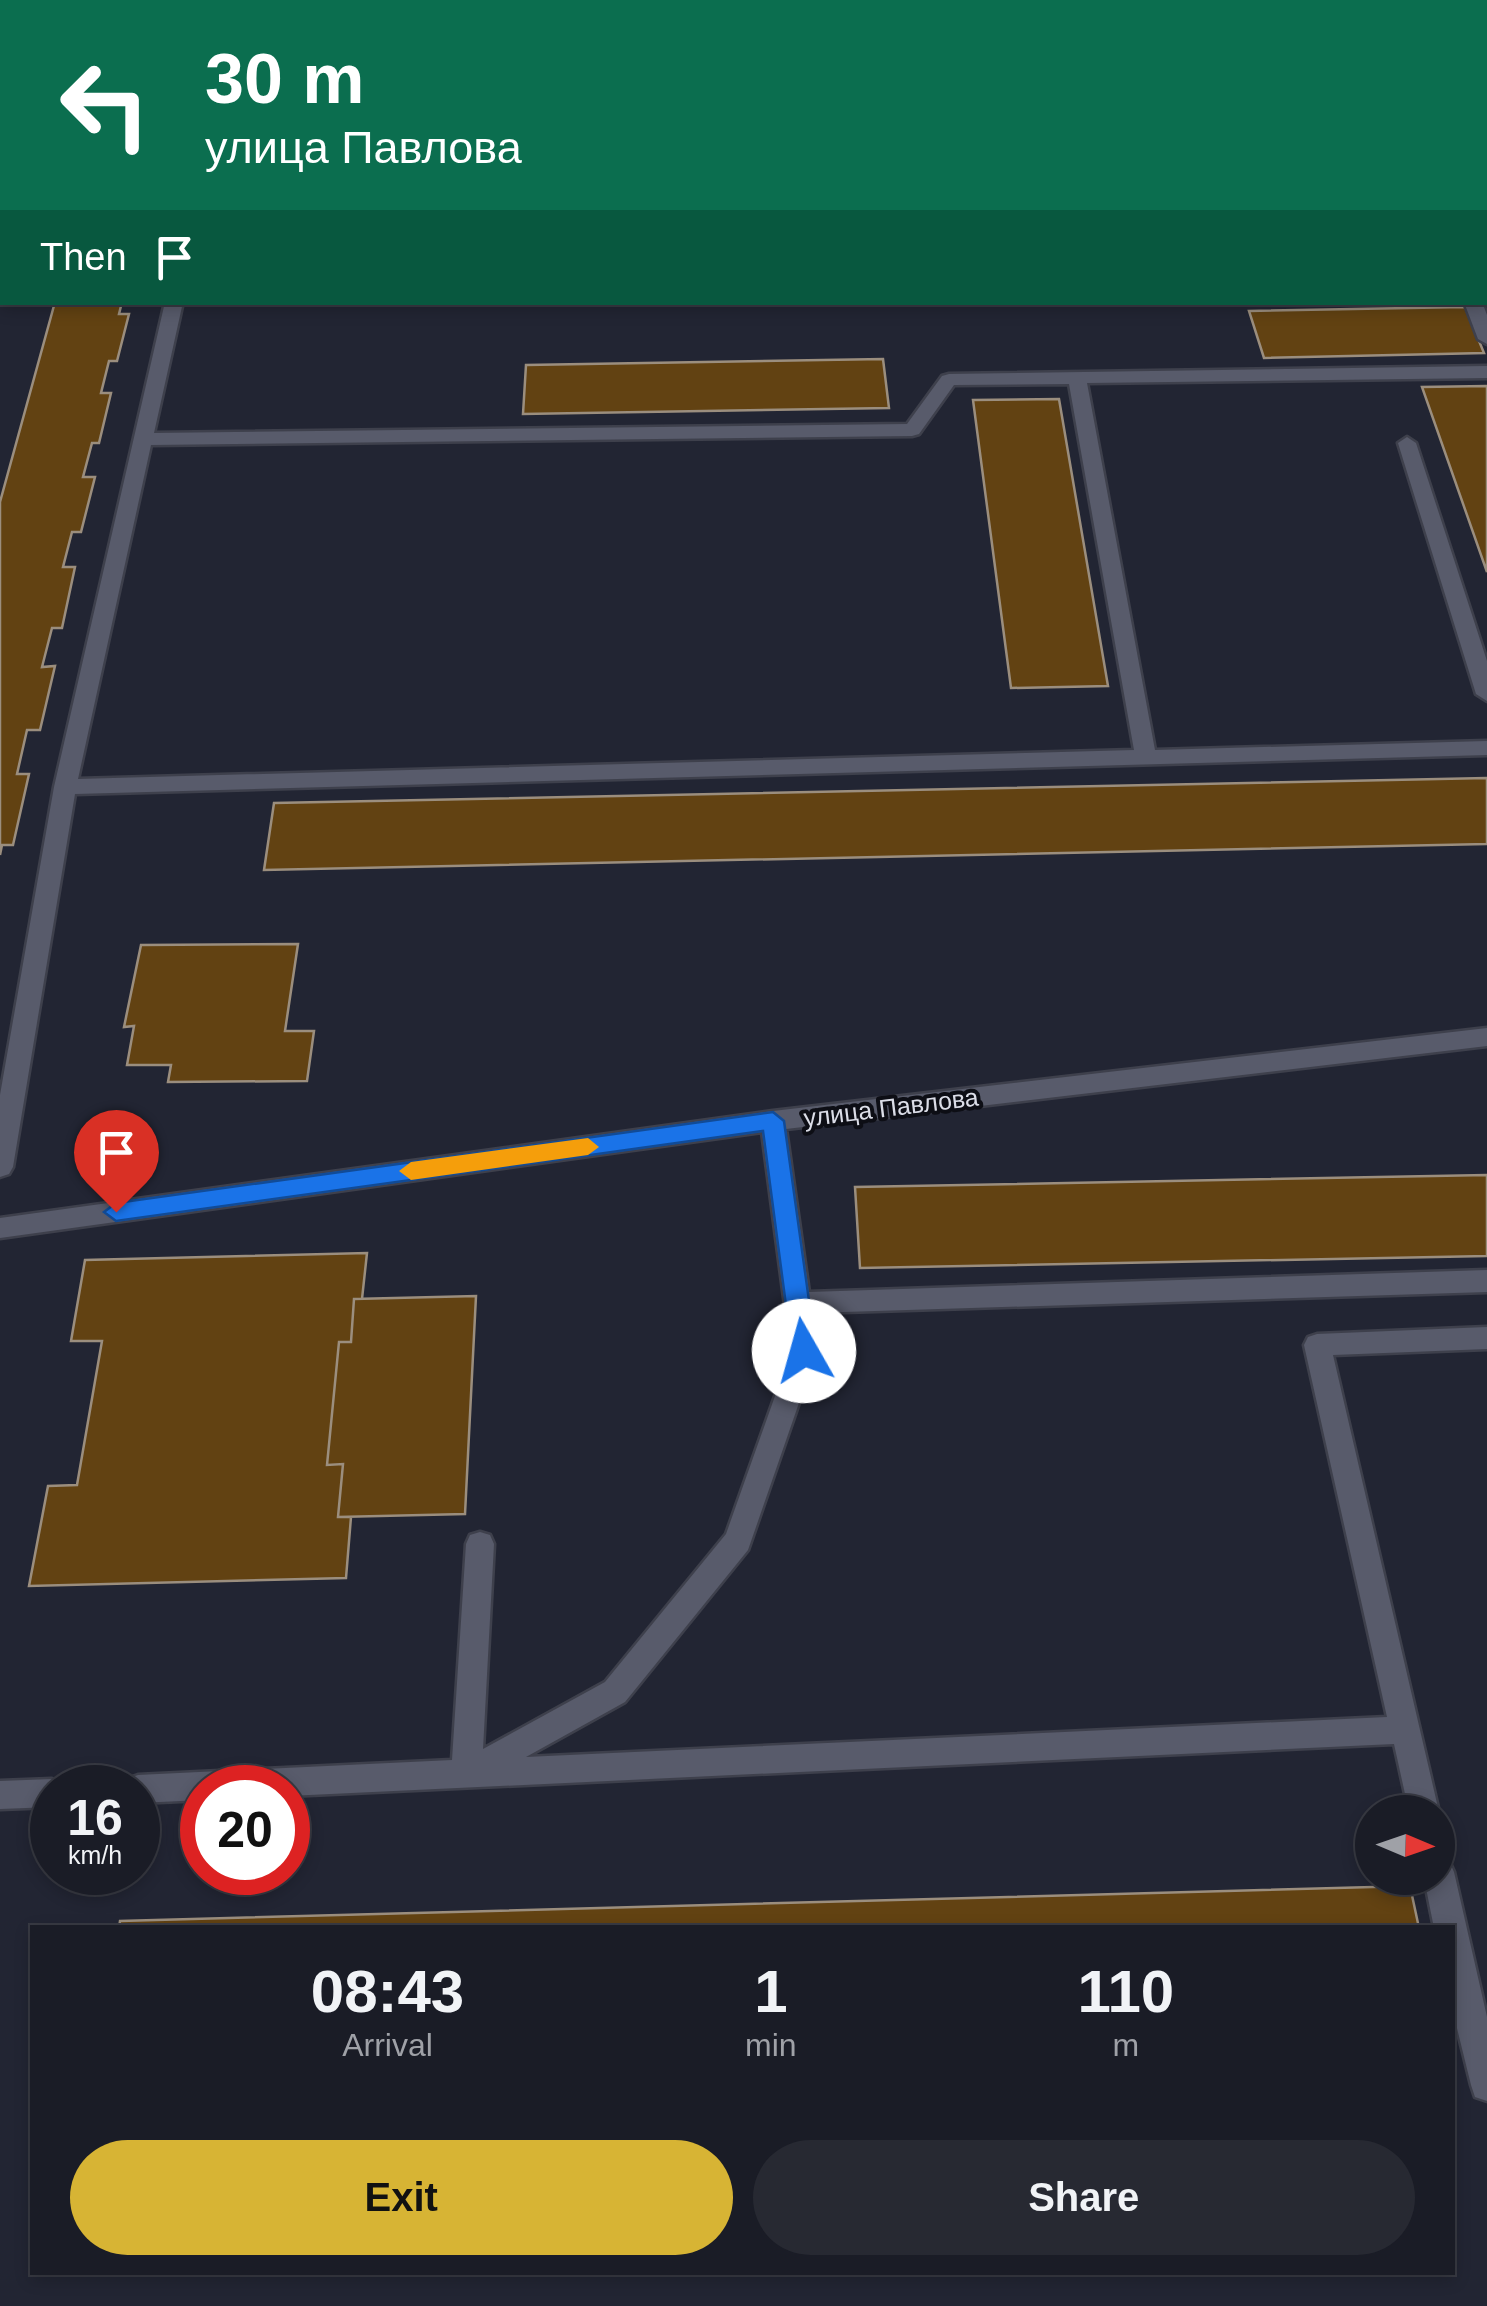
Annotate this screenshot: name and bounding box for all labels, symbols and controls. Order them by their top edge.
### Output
icon: left [40,40,170,170]
text: 30 m [205,40,365,118]
text: улица Павлова [205,122,522,173]
icon: arrive [147,230,202,285]
text: Then [40,236,127,278]
street label: улица Павлова [802,1082,980,1132]
pin [74,1110,159,1213]
icon: arrive [89,1125,144,1180]
position arrow [752,1299,856,1403]
speed limit sign: 20 [180,1765,310,1895]
text: 16 [67,1790,123,1846]
north arrow [1355,1795,1455,1895]
map controls [1355,1795,1455,1895]
text: km/h [68,1841,122,1869]
text: 08:43 [311,1958,464,2025]
text: 1 [754,1958,788,2025]
text: 110 [1077,1958,1174,2025]
text: Arrival [342,2027,433,2063]
text: min [745,2027,797,2063]
text: m [1112,2027,1139,2063]
button: Exit [70,2140,733,2255]
button: Share [753,2140,1415,2255]

